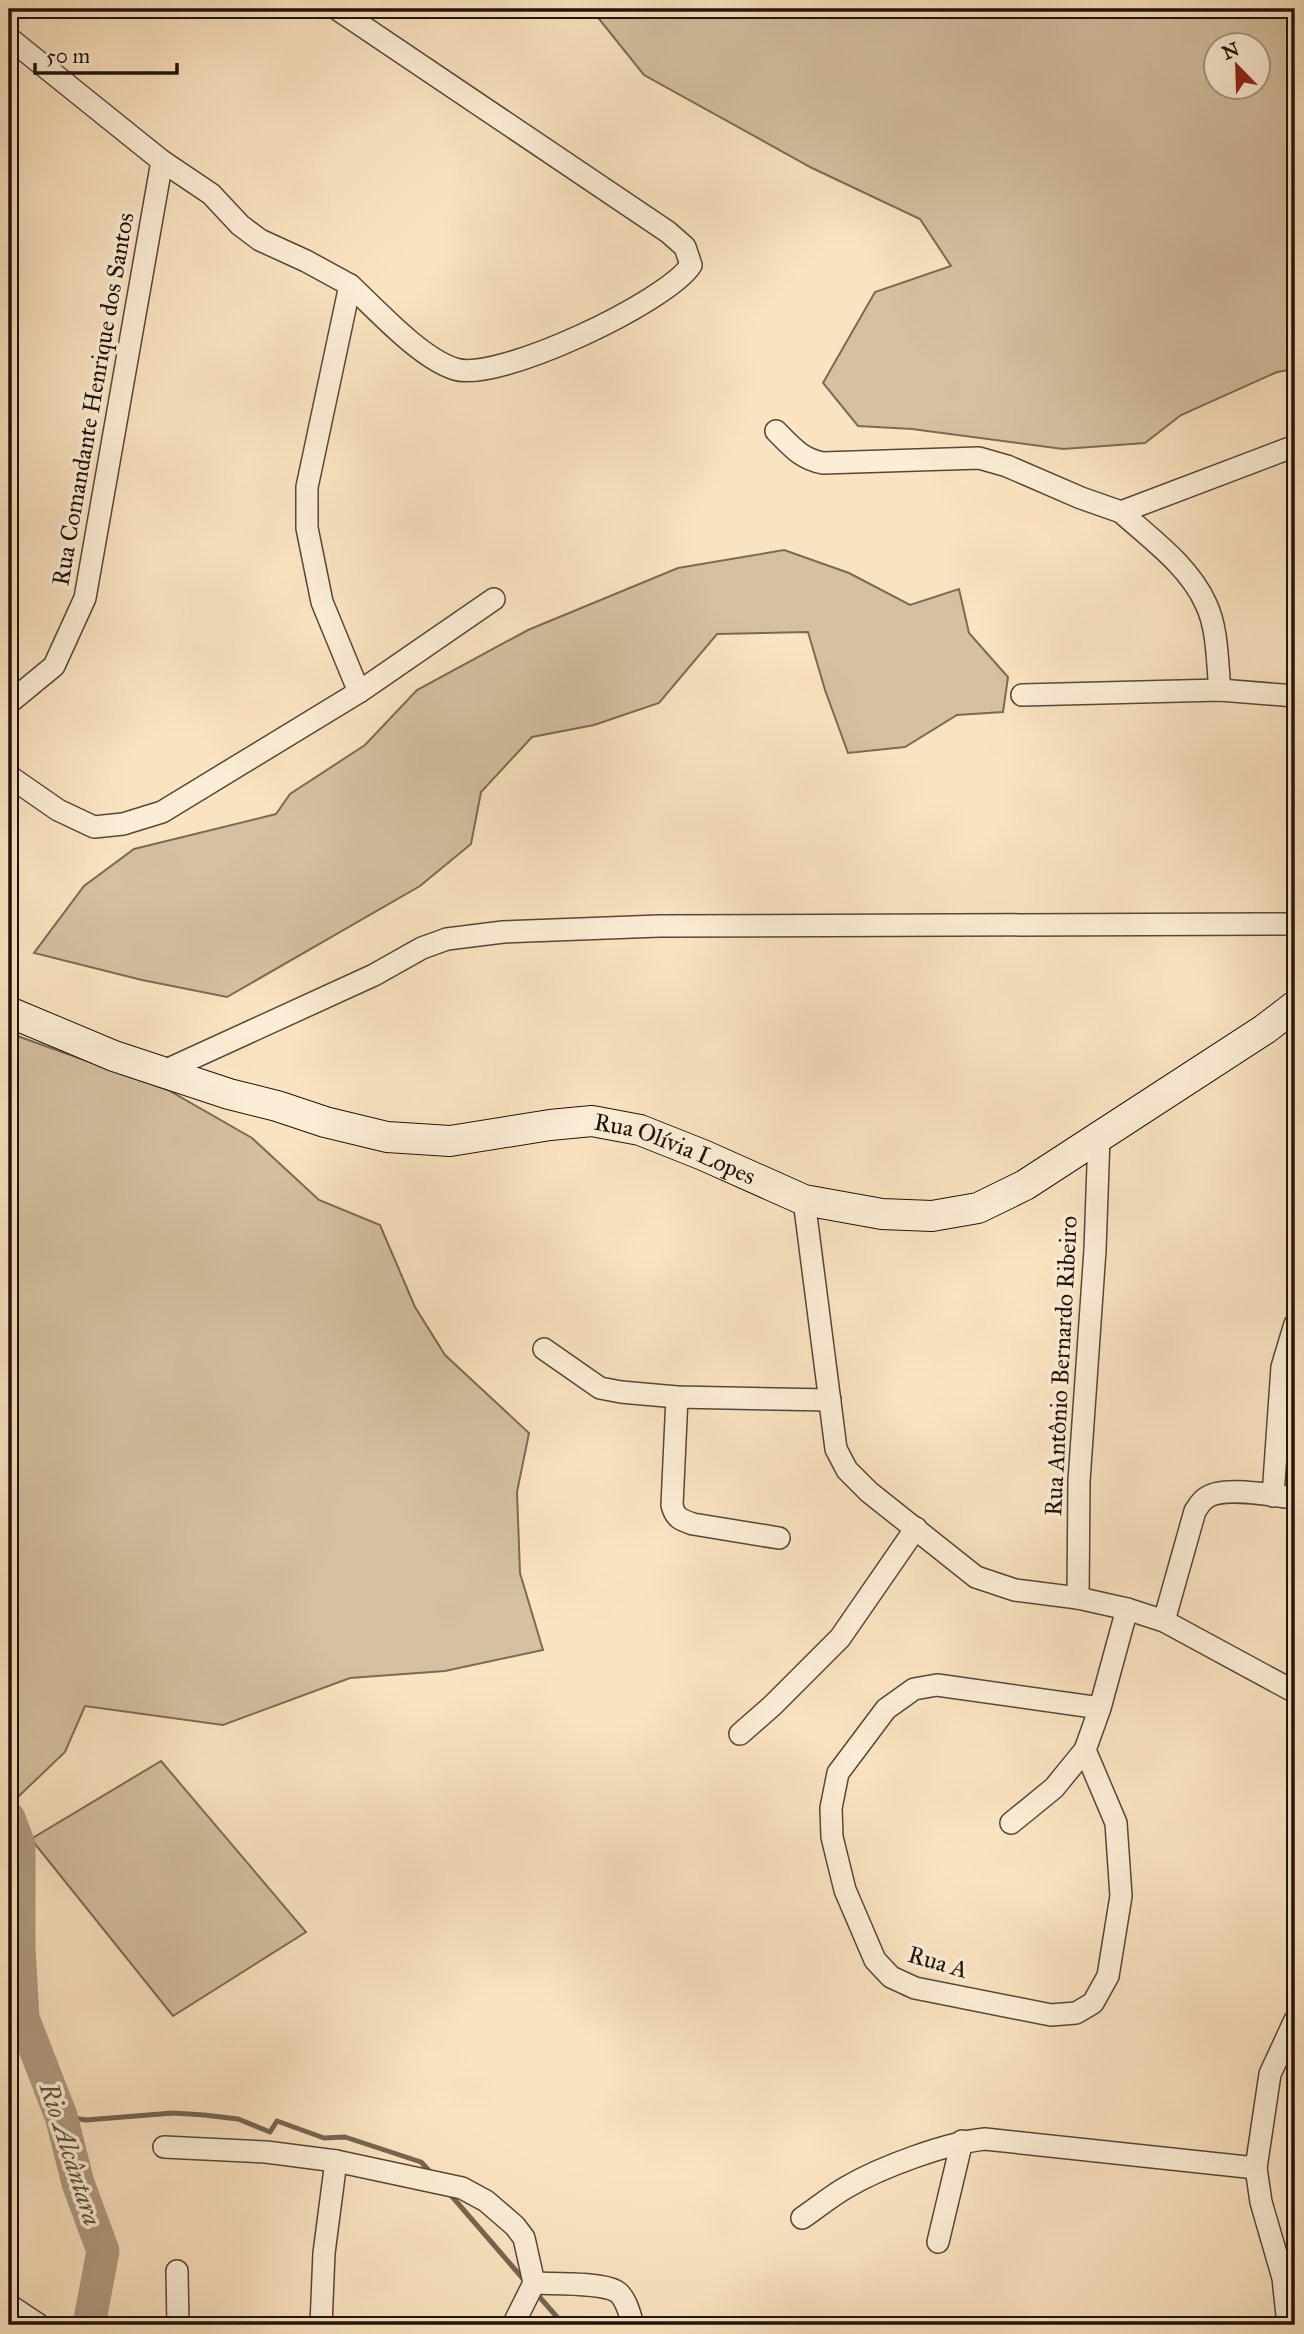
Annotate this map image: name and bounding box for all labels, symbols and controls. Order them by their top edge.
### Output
scale bar [35,32,177,76]
north arrow [1202,32,1272,102]
text: N [1219,37,1242,65]
text: 50 m [46,43,91,69]
street label: Rua Comandante Henrique dos Santos [45,210,141,588]
street label: Rua Olívia Lopes [592,1107,760,1192]
street label: Rua Antônio Bernardo Ribeiro [1038,1215,1084,1517]
street label: Rua A [905,1939,971,1985]
water label: Rio Alcântara [33,2078,109,2229]

